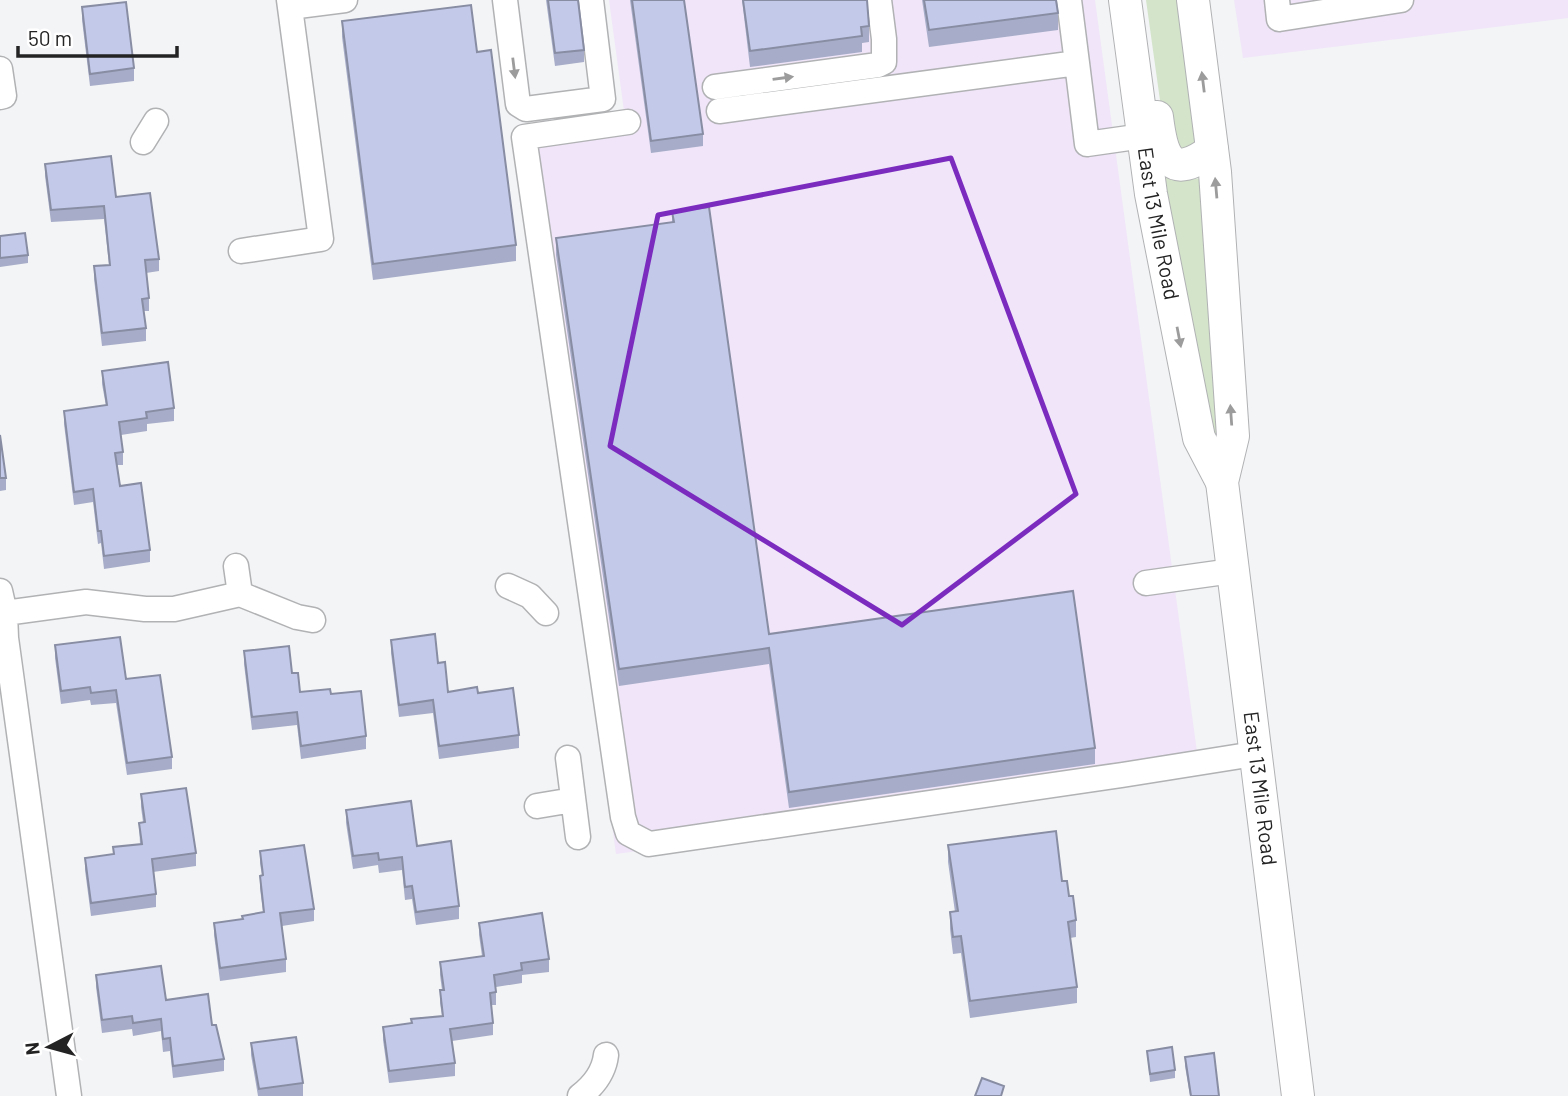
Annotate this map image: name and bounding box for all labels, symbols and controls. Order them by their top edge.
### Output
scale bar [18,14,177,58]
text: 50 m [28,25,72,50]
one-way arrow [508,57,519,79]
one-way arrow [1198,71,1209,93]
one-way arrow [772,72,794,83]
street label: East 13 Mile Road [1134,145,1186,302]
one-way arrow [1210,177,1221,199]
one-way arrow [1174,326,1185,348]
one-way arrow [1226,404,1237,426]
street label: East 13 Mile Road [1239,710,1283,867]
north arrow [14,1012,84,1082]
text: N [19,1041,44,1056]

